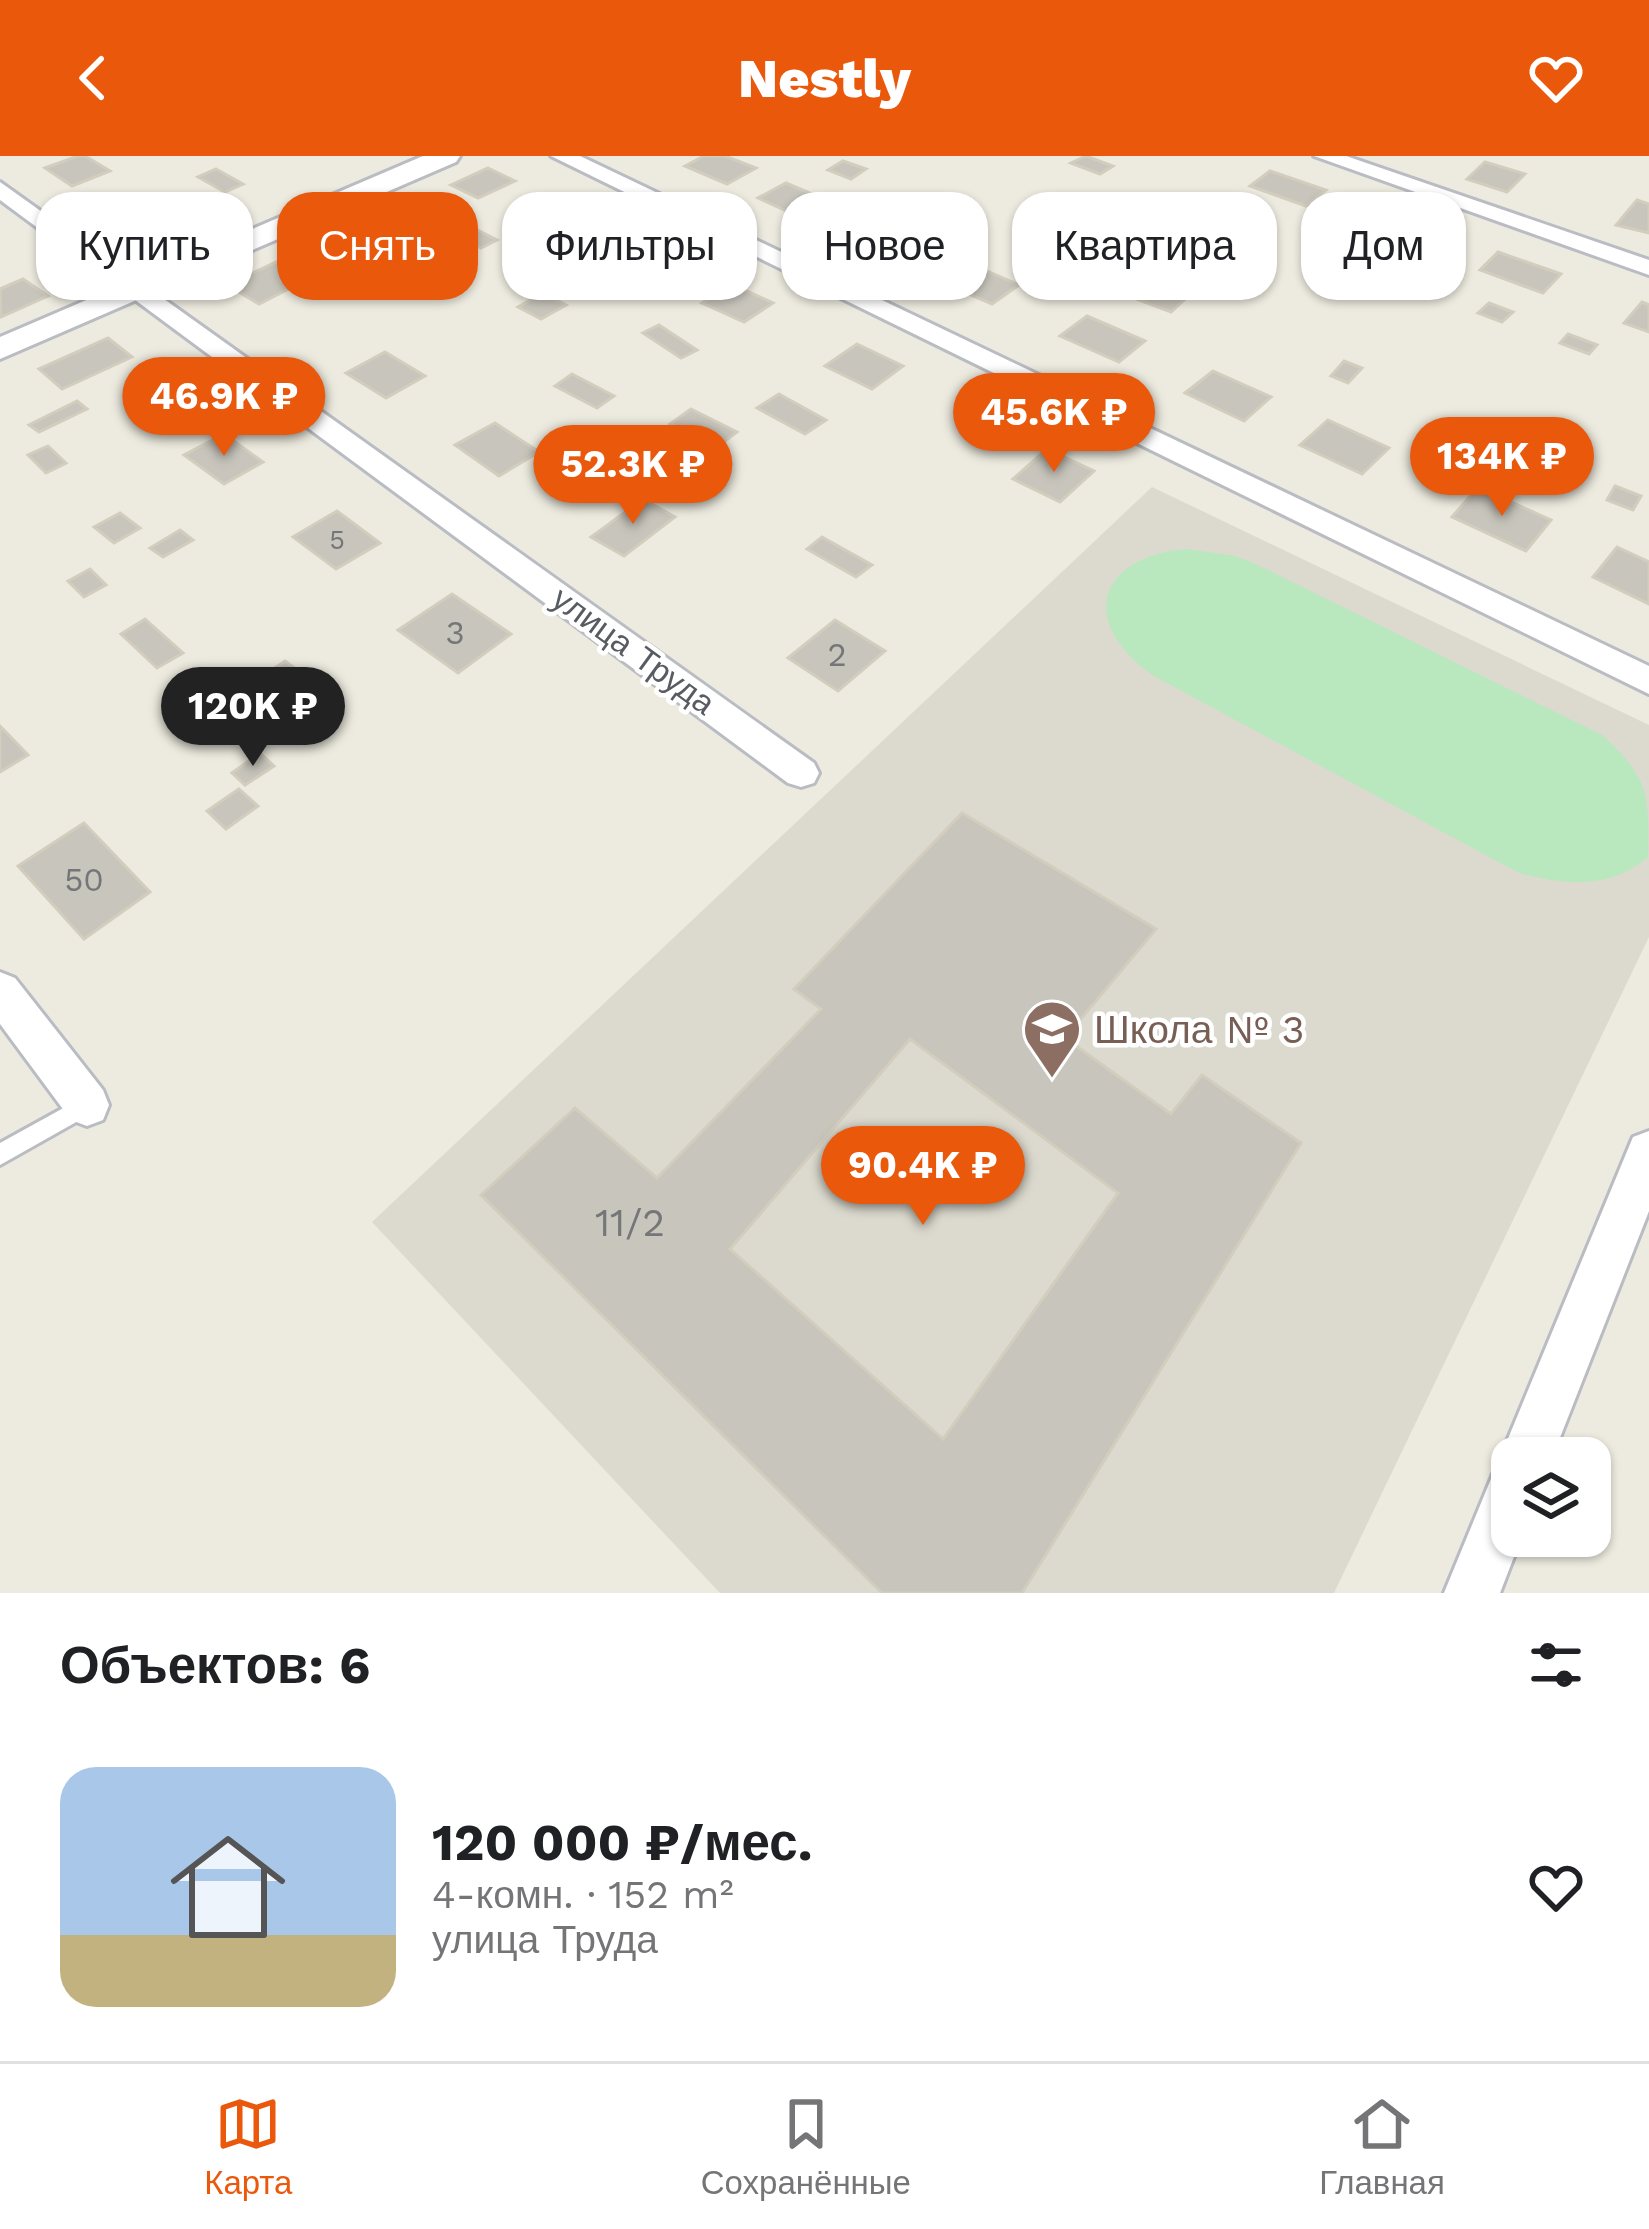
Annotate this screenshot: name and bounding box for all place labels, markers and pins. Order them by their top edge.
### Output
pin: 46.9K ₽ [113,357,335,459]
pin: 45.6K ₽ [943,373,1165,475]
pin: 134K ₽ [1404,417,1600,519]
pin: 52.3K ₽ [522,425,744,527]
pin: 120K ₽ [155,667,351,769]
school or university icon: Школа № 3 [1021,998,1083,1080]
place label: Школа № 3 [1094,1007,1305,1052]
pin: 90.4K ₽ [812,1126,1034,1228]

